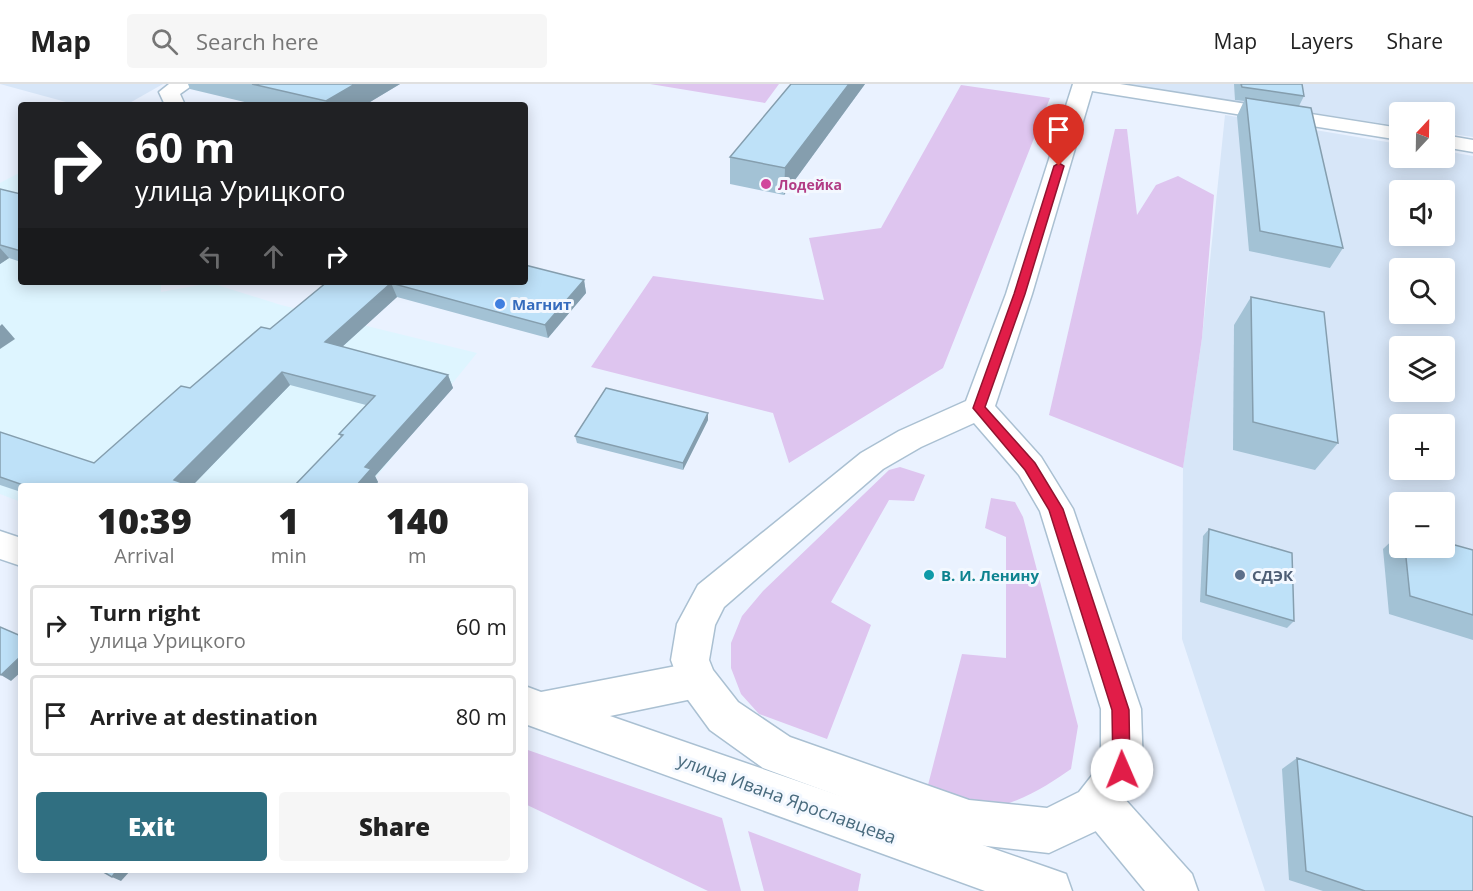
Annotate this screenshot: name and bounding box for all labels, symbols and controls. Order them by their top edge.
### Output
search box [127,14,547,68]
text: Map [30,22,91,60]
icon: search [148,25,181,58]
text: Search here [196,26,319,56]
text: Map [1214,27,1257,55]
text: Layers [1290,27,1354,55]
text: Share [1387,27,1443,55]
north arrow [1389,102,1455,168]
map controls [1389,102,1455,558]
pin [1033,104,1084,166]
icon: arrive [1042,113,1075,146]
text: 60 m [135,118,235,175]
icon: right [36,126,114,204]
text: улица Урицкого [135,172,345,209]
place label: Лодейка [778,175,842,194]
marker: Лодейка [759,177,773,191]
button: sound [1389,180,1455,246]
icon: left [194,240,227,273]
icon: ahead [257,240,290,273]
icon: right [320,240,353,273]
button: search [1389,258,1455,324]
place label: Магнит [512,294,571,314]
marker: Магнит [493,297,507,311]
button: layers [1389,336,1455,402]
button: + [1389,414,1455,480]
button: − [1389,492,1455,558]
text: 10:39 [97,496,192,545]
text: 1 [278,496,299,545]
text: 140 [386,496,449,545]
text: Arrival [114,542,175,569]
text: min [271,542,307,569]
text: m [408,542,427,569]
place label: В. И. Ленину [941,565,1039,585]
place label: СДЭК [1252,565,1294,585]
marker: В. И. Ленину [922,568,936,582]
marker: СДЭК [1233,568,1247,582]
text: Turn right [90,597,201,627]
icon: right [39,609,72,642]
text: 60 m [456,611,507,641]
text: улица Урицкого [90,627,246,654]
icon: arrive [39,699,72,732]
text: Arrive at destination [90,701,318,731]
text: 80 m [456,701,507,731]
position arrow [1090,738,1154,802]
street label: улица Ивана Ярославцева [674,747,900,849]
button: Exit [36,792,267,861]
button: Share [279,792,510,861]

